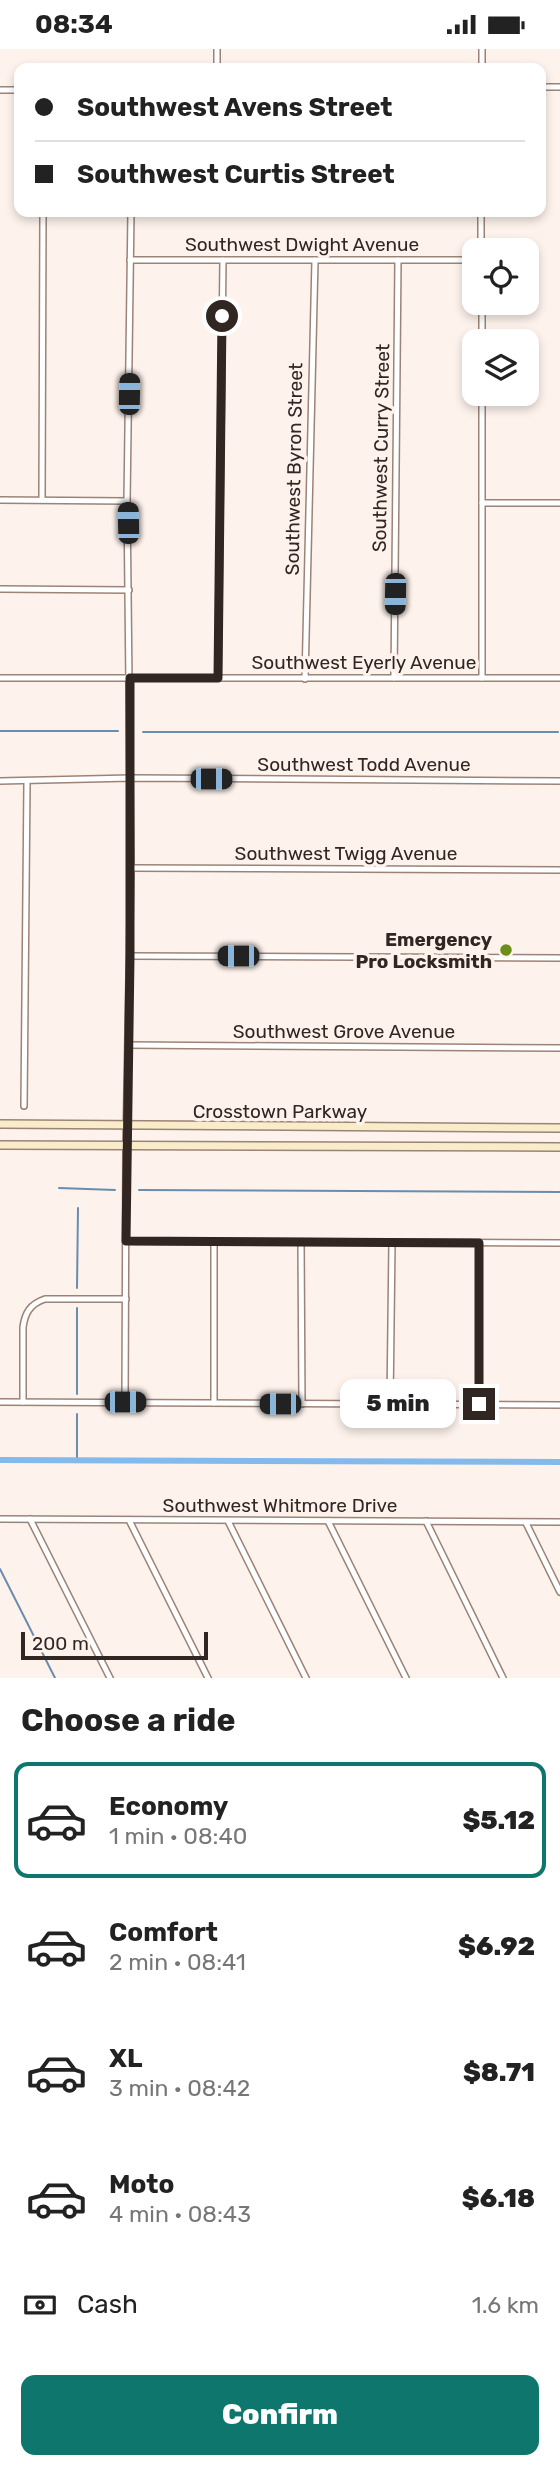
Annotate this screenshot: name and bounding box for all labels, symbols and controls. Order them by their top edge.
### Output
text: 08:34 [35,9,113,40]
text: Southwest Avens Street [77,92,392,123]
text: Southwest Curtis Street [77,159,395,190]
street label: Southwest Dwight Avenue [185,233,419,256]
map controls [462,238,539,406]
button: locate [462,238,539,315]
route start [206,300,238,332]
button: layers [462,329,539,406]
street label: Southwest Curry Street [368,343,394,552]
street label: Southwest Byron Street [281,362,307,576]
car [119,373,140,415]
car [118,502,139,544]
car [385,573,406,615]
street label: Southwest Eyerly Avenue [252,651,476,674]
street label: Southwest Todd Avenue [257,753,471,776]
car [191,769,233,790]
street label: Southwest Twigg Avenue [235,842,457,865]
place label: Emergency Pro Locksmith [355,928,493,973]
marker: Emergency Pro Locksmith [498,942,514,958]
car [218,946,260,967]
street label: Southwest Grove Avenue [233,1020,455,1043]
street label: Crosstown Parkway [193,1100,367,1123]
callout: 5 min [339,1379,454,1429]
route end [463,1388,495,1420]
text: 5 min [366,1389,430,1417]
car [105,1392,147,1413]
car [260,1394,302,1415]
street label: Southwest Whitmore Drive [163,1494,397,1517]
scale bar [21,1629,208,1661]
text: 200 m [32,1632,89,1655]
text: Choose a ride [21,1701,235,1739]
icon: car [25,1789,88,1852]
text: Economy [109,1791,228,1822]
text: $5.12 [462,1805,535,1836]
text: 1 min · 08:40 [109,1822,247,1850]
icon: car [25,1915,88,1978]
text: Comfort [109,1917,218,1948]
text: $6.92 [458,1931,535,1962]
text: 2 min · 08:41 [109,1948,246,1976]
icon: car [25,2041,88,2104]
text: XL [109,2043,142,2074]
text: $8.71 [463,2057,535,2088]
text: 3 min · 08:42 [109,2074,250,2102]
icon: car [25,2167,88,2230]
text: Moto [109,2169,174,2200]
text: $6.18 [462,2183,535,2214]
text: 4 min · 08:43 [109,2200,251,2228]
icon: cash [21,2286,59,2324]
text: Cash [77,2289,138,2320]
text: 1.6 km [472,2291,539,2319]
button: Confirm [21,2375,539,2455]

